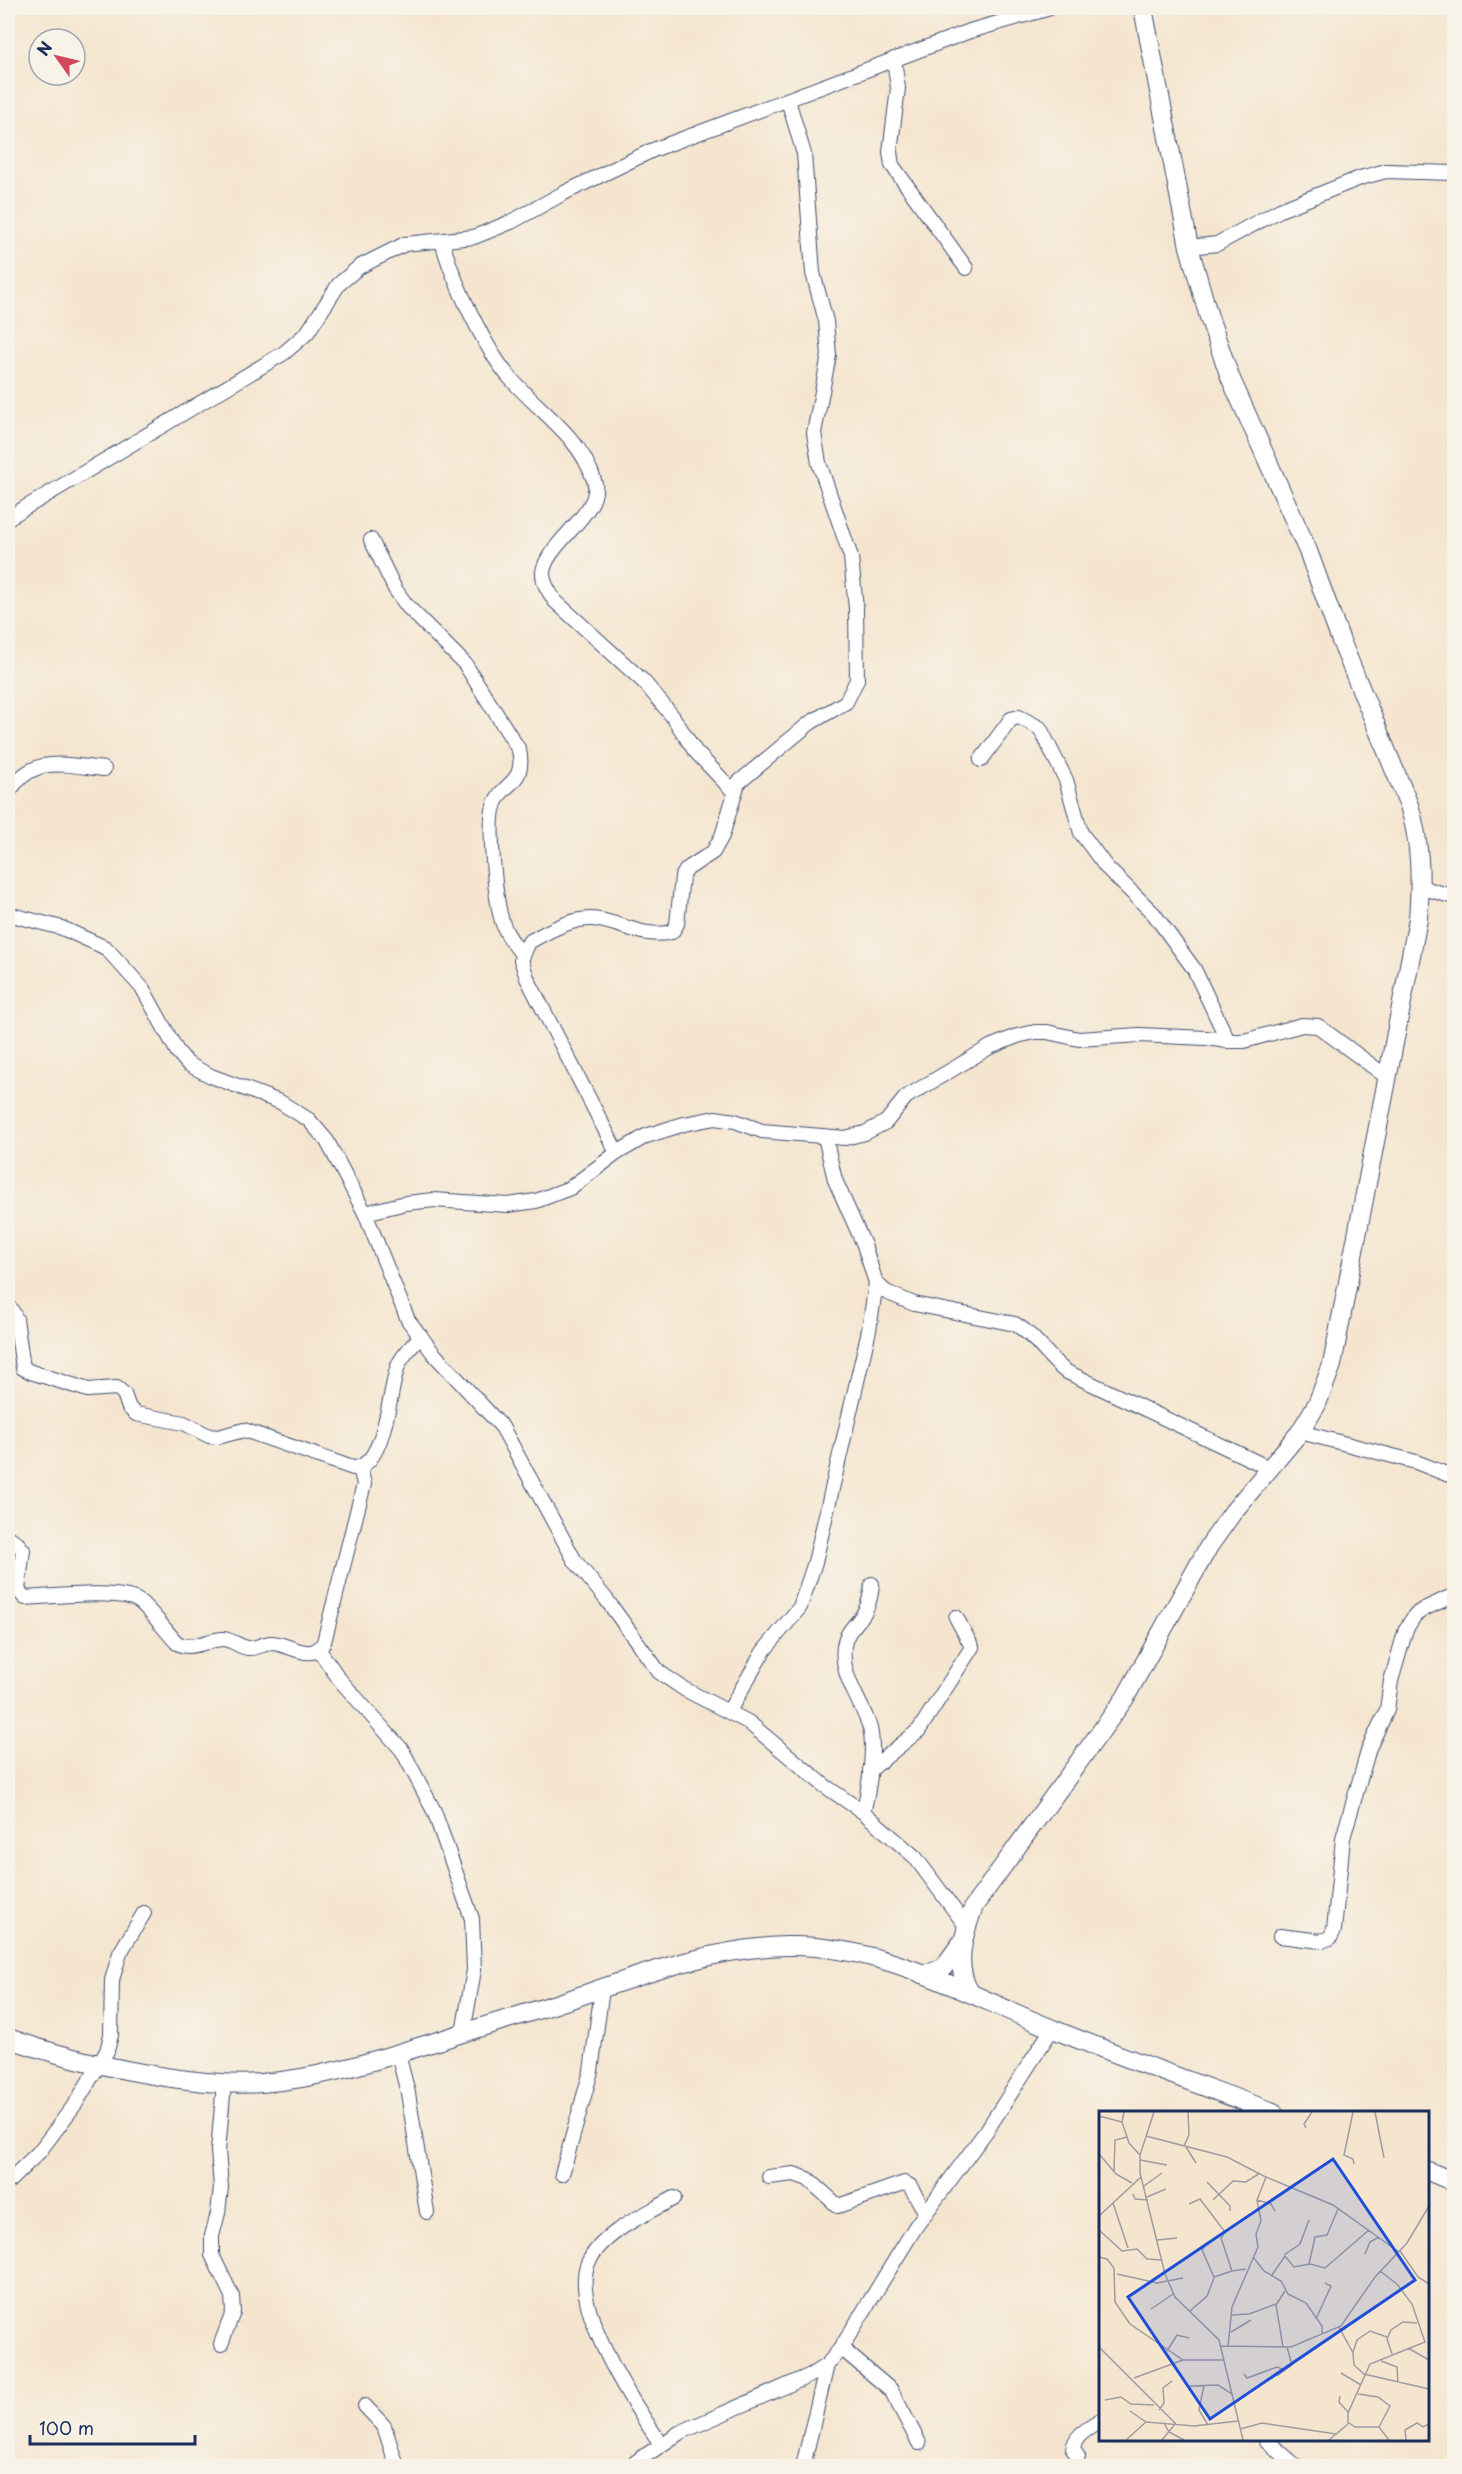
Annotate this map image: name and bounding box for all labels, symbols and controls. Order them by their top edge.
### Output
north arrow [27,27,87,87]
text: N [30,36,57,60]
inset map [1099,2111,1429,2441]
scale bar [30,2408,195,2446]
text: 100 m [39,2414,94,2441]

